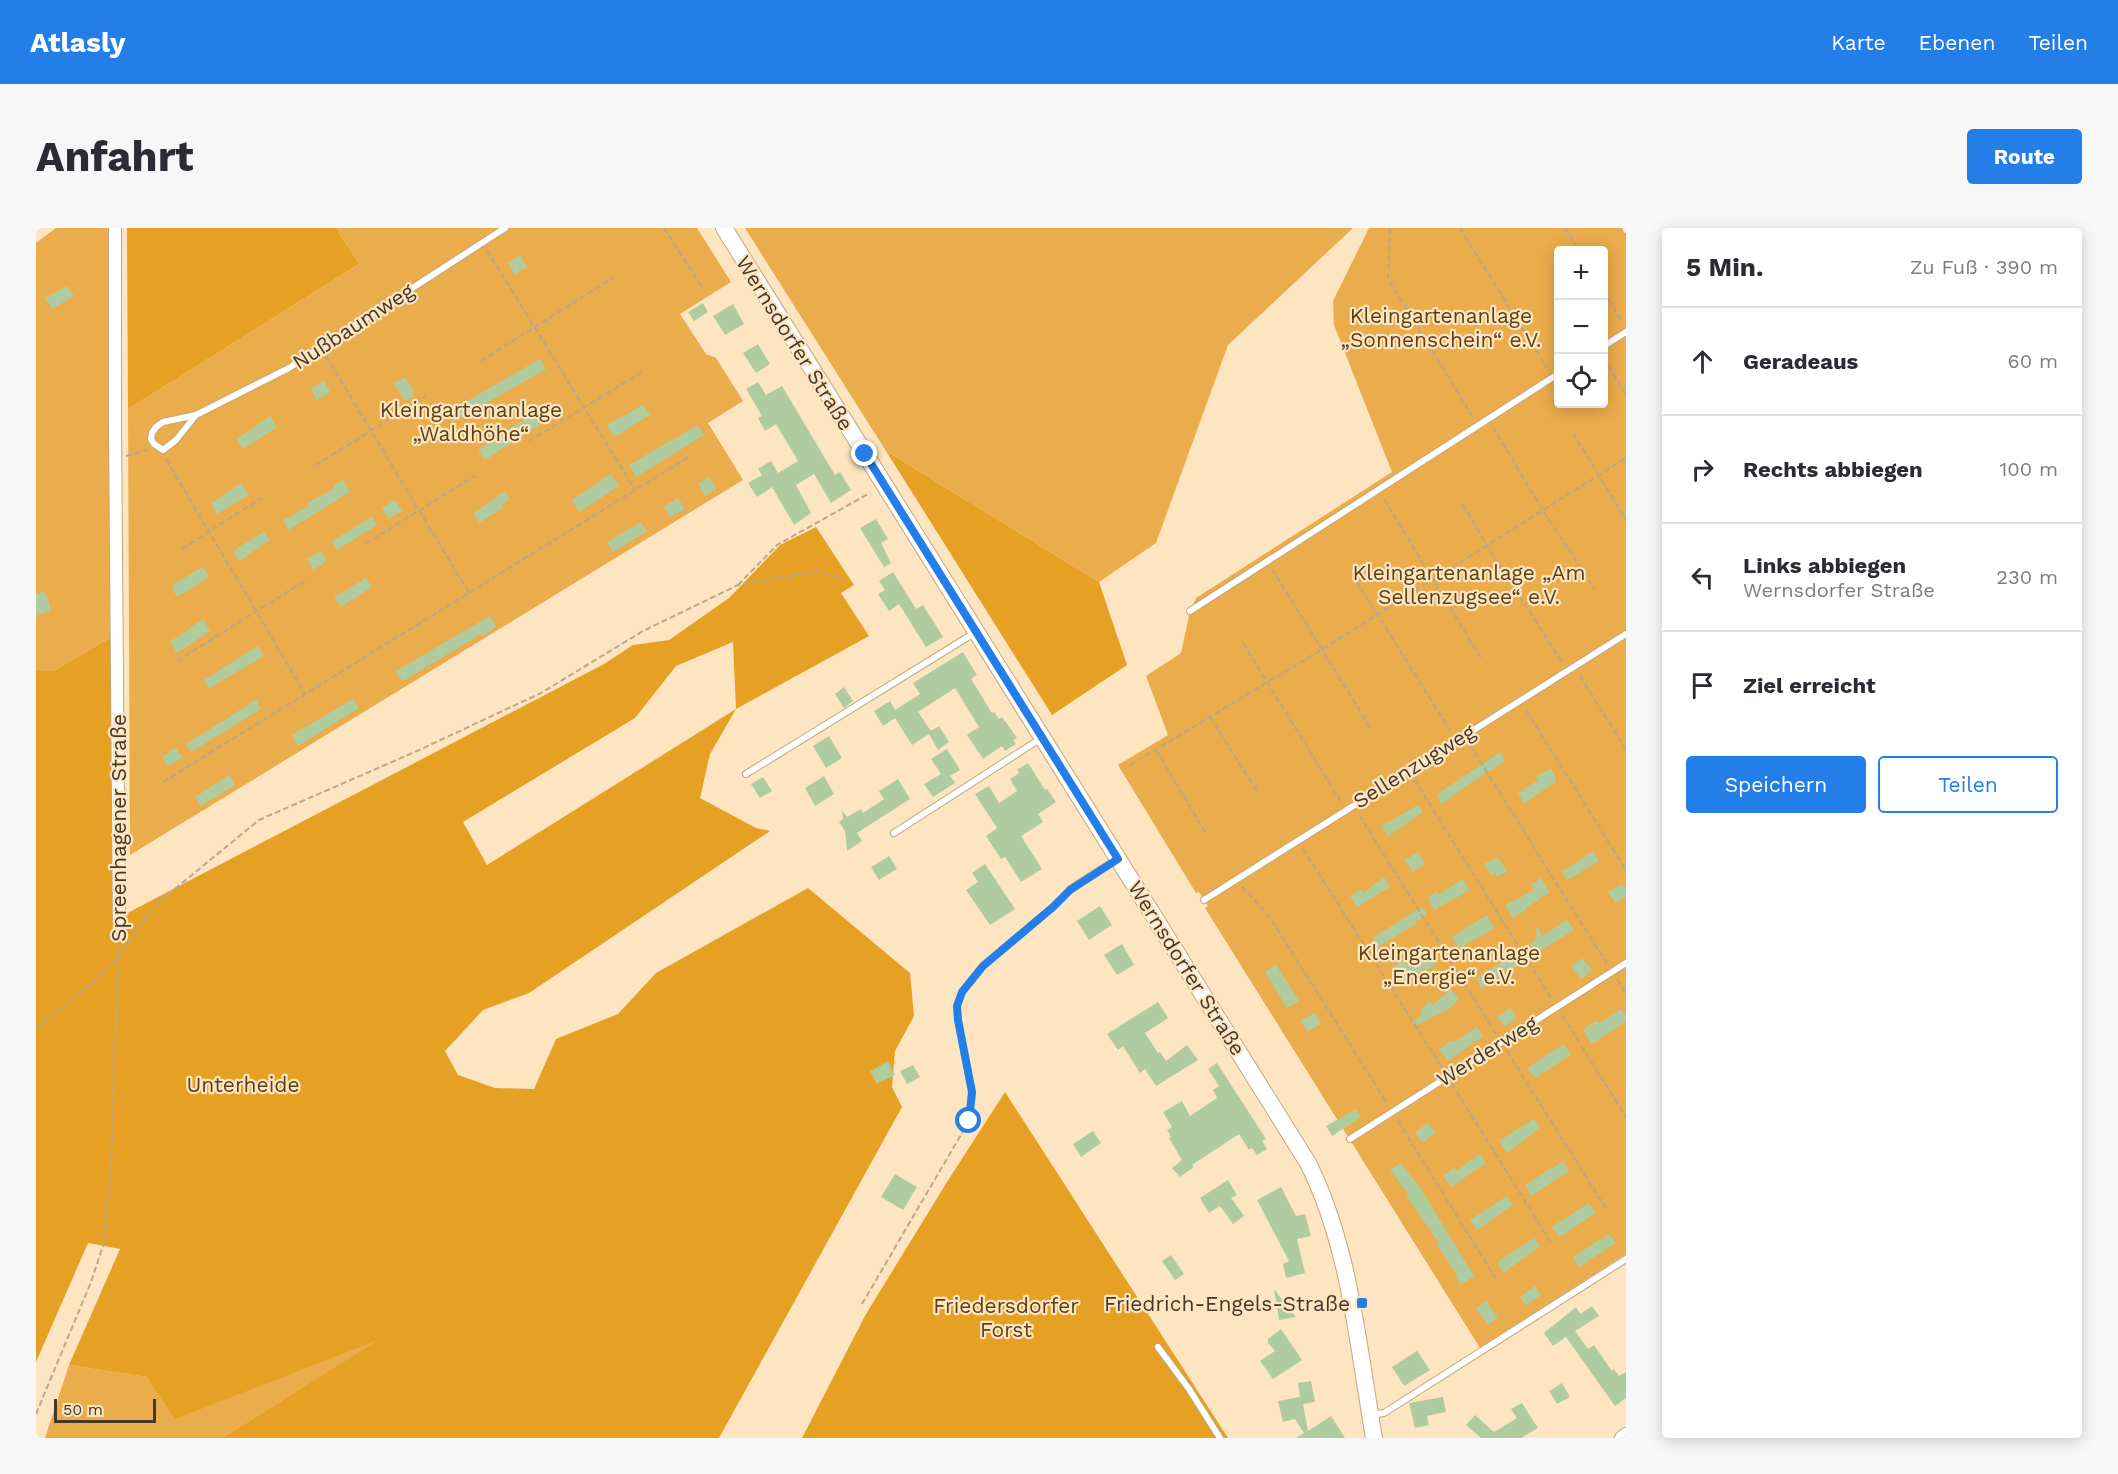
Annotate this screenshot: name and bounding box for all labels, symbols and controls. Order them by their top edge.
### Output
text: Atlasly [30,26,125,59]
text: Karte [1831,30,1886,55]
text: Ebenen [1919,30,1995,55]
text: Teilen [2028,30,2088,55]
button: Route [1967,129,2082,184]
text: Anfahrt [36,132,194,181]
map controls [1554,246,1608,408]
button: + [1554,246,1608,300]
street label: Wernsdorfer Straße [731,251,859,435]
text: 5 Min. [1686,252,1763,282]
text: Zu Fuß · 390 m [1910,255,2058,279]
street label: Nußbaumweg [288,277,419,374]
button: − [1554,300,1608,354]
park label: Kleingartenanlage „Sonnenschein“ e.V. [1341,303,1541,352]
icon: ahead [1686,345,1719,378]
text: Geradeaus [1743,349,1858,374]
text: 60 m [2008,349,2058,373]
button: locate [1554,354,1608,408]
park label: Kleingartenanlage „Waldhöhe“ [380,397,562,446]
route end [851,440,877,466]
icon: right [1686,453,1719,486]
text: Rechts abbiegen [1743,457,1923,482]
text: 100 m [1999,457,2058,481]
text: Links abbiegen [1743,553,1906,578]
park label: Kleingartenanlage „Am Sellenzugsee“ e.V. [1353,560,1585,609]
icon: left [1686,561,1719,594]
text: 230 m [1996,565,2058,589]
text: Wernsdorfer Straße [1743,578,1935,602]
icon: arrive [1686,669,1719,702]
text: Ziel erreicht [1743,673,1876,698]
street label: Spreenhagener Straße [106,714,131,942]
street label: Sellenzugweg [1348,718,1480,813]
button: Speichern [1686,756,1866,813]
button: Teilen [1878,756,2058,813]
street label: Wernsdorfer Straße [1123,876,1251,1060]
park label: Kleingartenanlage „Energie“ e.V. [1358,940,1540,989]
street label: Werderweg [1432,1010,1543,1092]
park label: Unterheide [186,1072,300,1097]
route start [955,1107,981,1133]
place label: Friedrich-Engels-Straße [1104,1291,1350,1316]
park label: Friedersdorfer Forst [933,1293,1079,1342]
marker: Friedrich-Engels-Straße [1355,1296,1369,1310]
scale bar [54,1396,156,1424]
text: 50 m [63,1400,103,1419]

